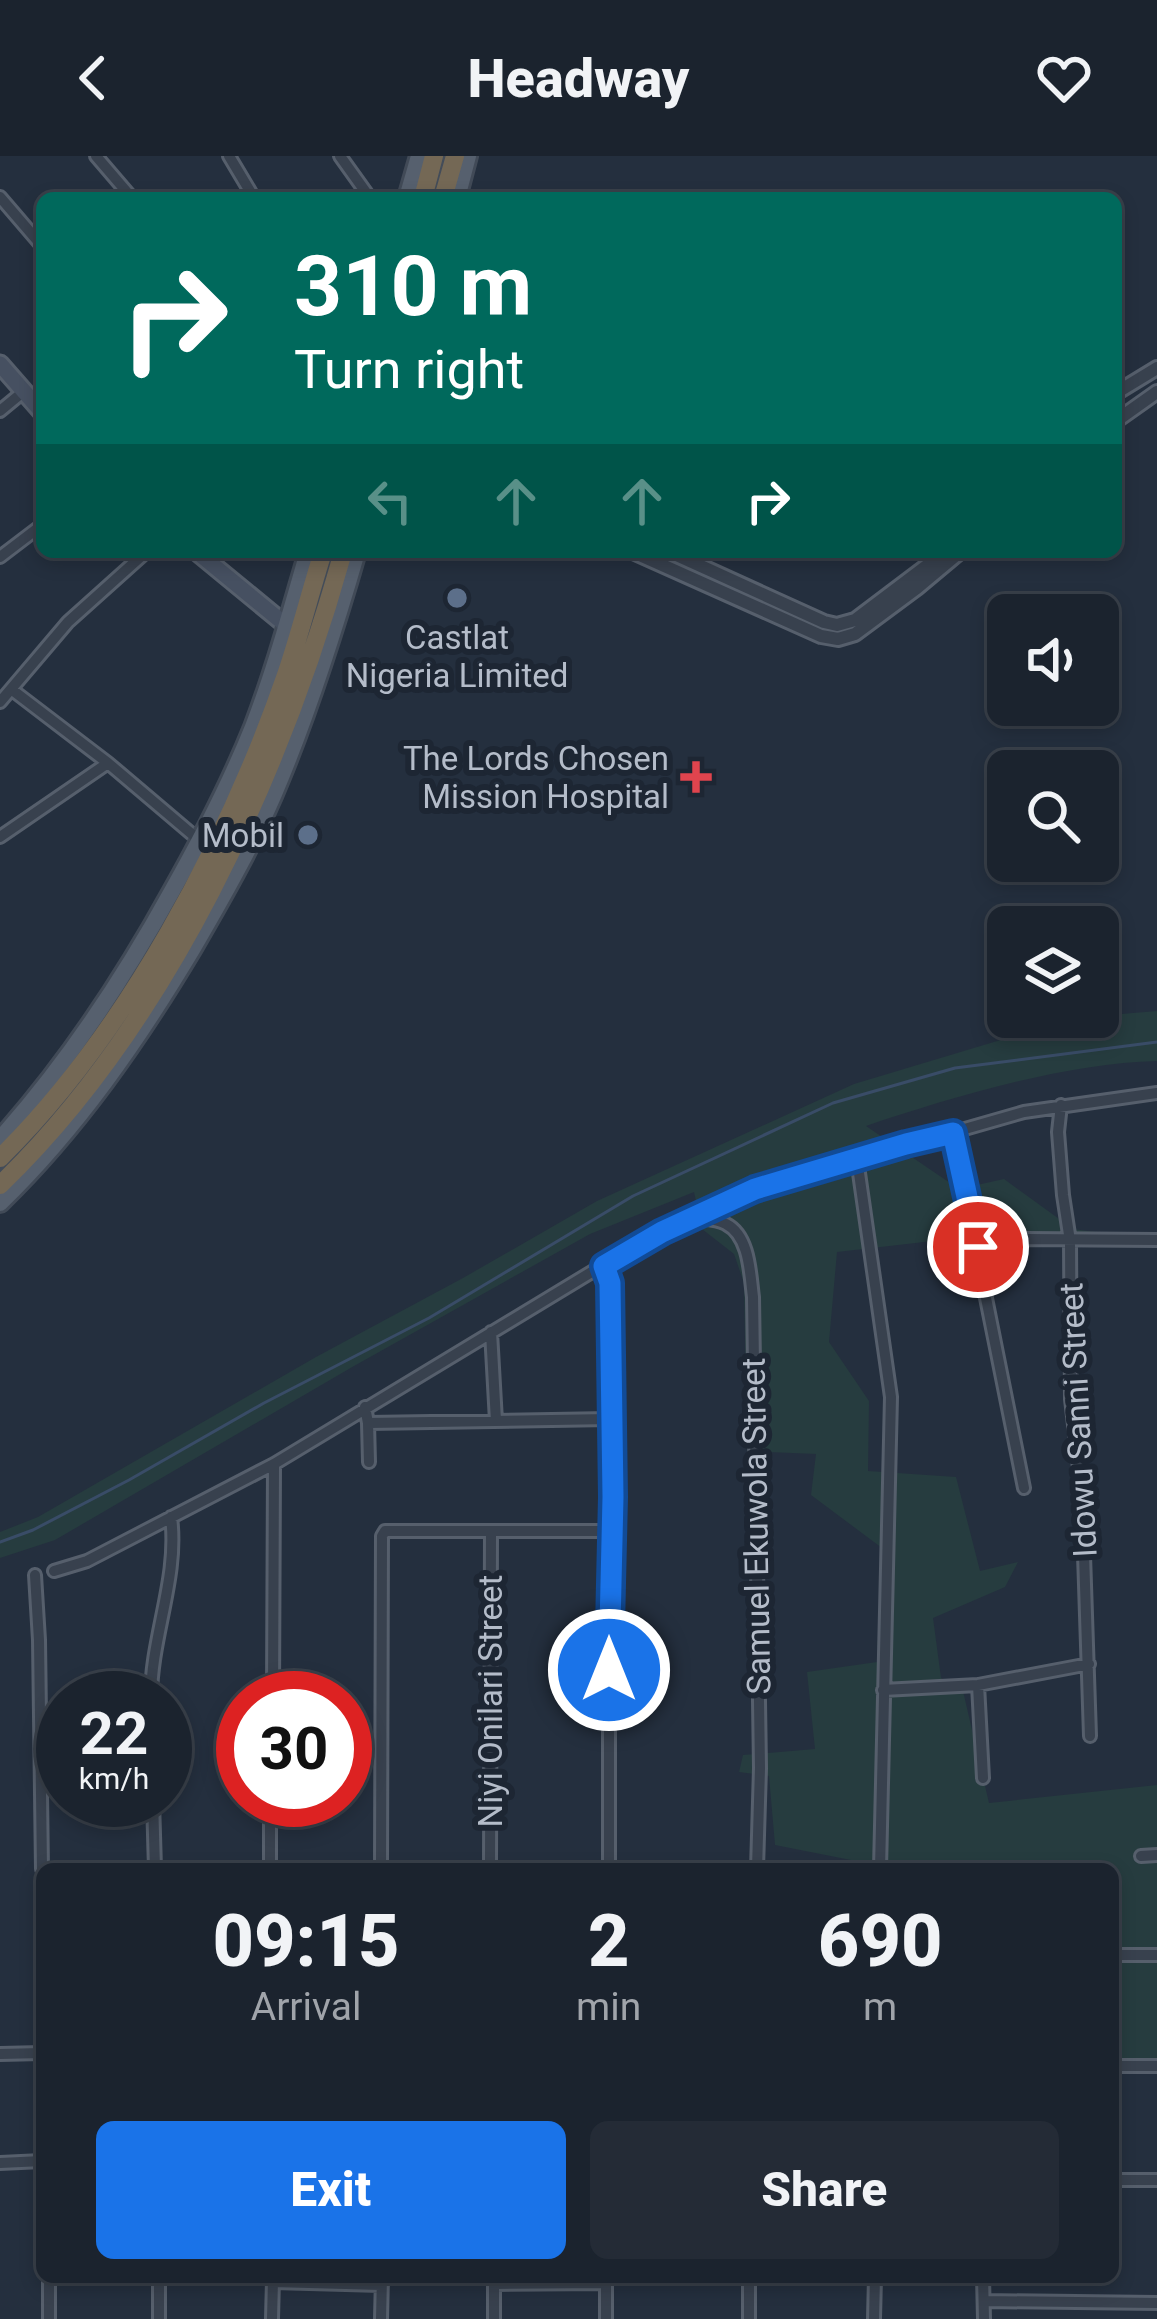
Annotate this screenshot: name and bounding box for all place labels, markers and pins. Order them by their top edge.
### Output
marker: Castlat Nigeria Limited [444,585,470,611]
place label: Castlat Nigeria Limited [346,618,568,695]
place label: The Lords Chosen Mission Hospital [403,739,669,816]
marker: The Lords Chosen Mission Hospital [680,761,712,793]
place label: Mobil [202,816,284,855]
marker: Mobil [295,822,321,848]
pin [927,1196,1029,1298]

